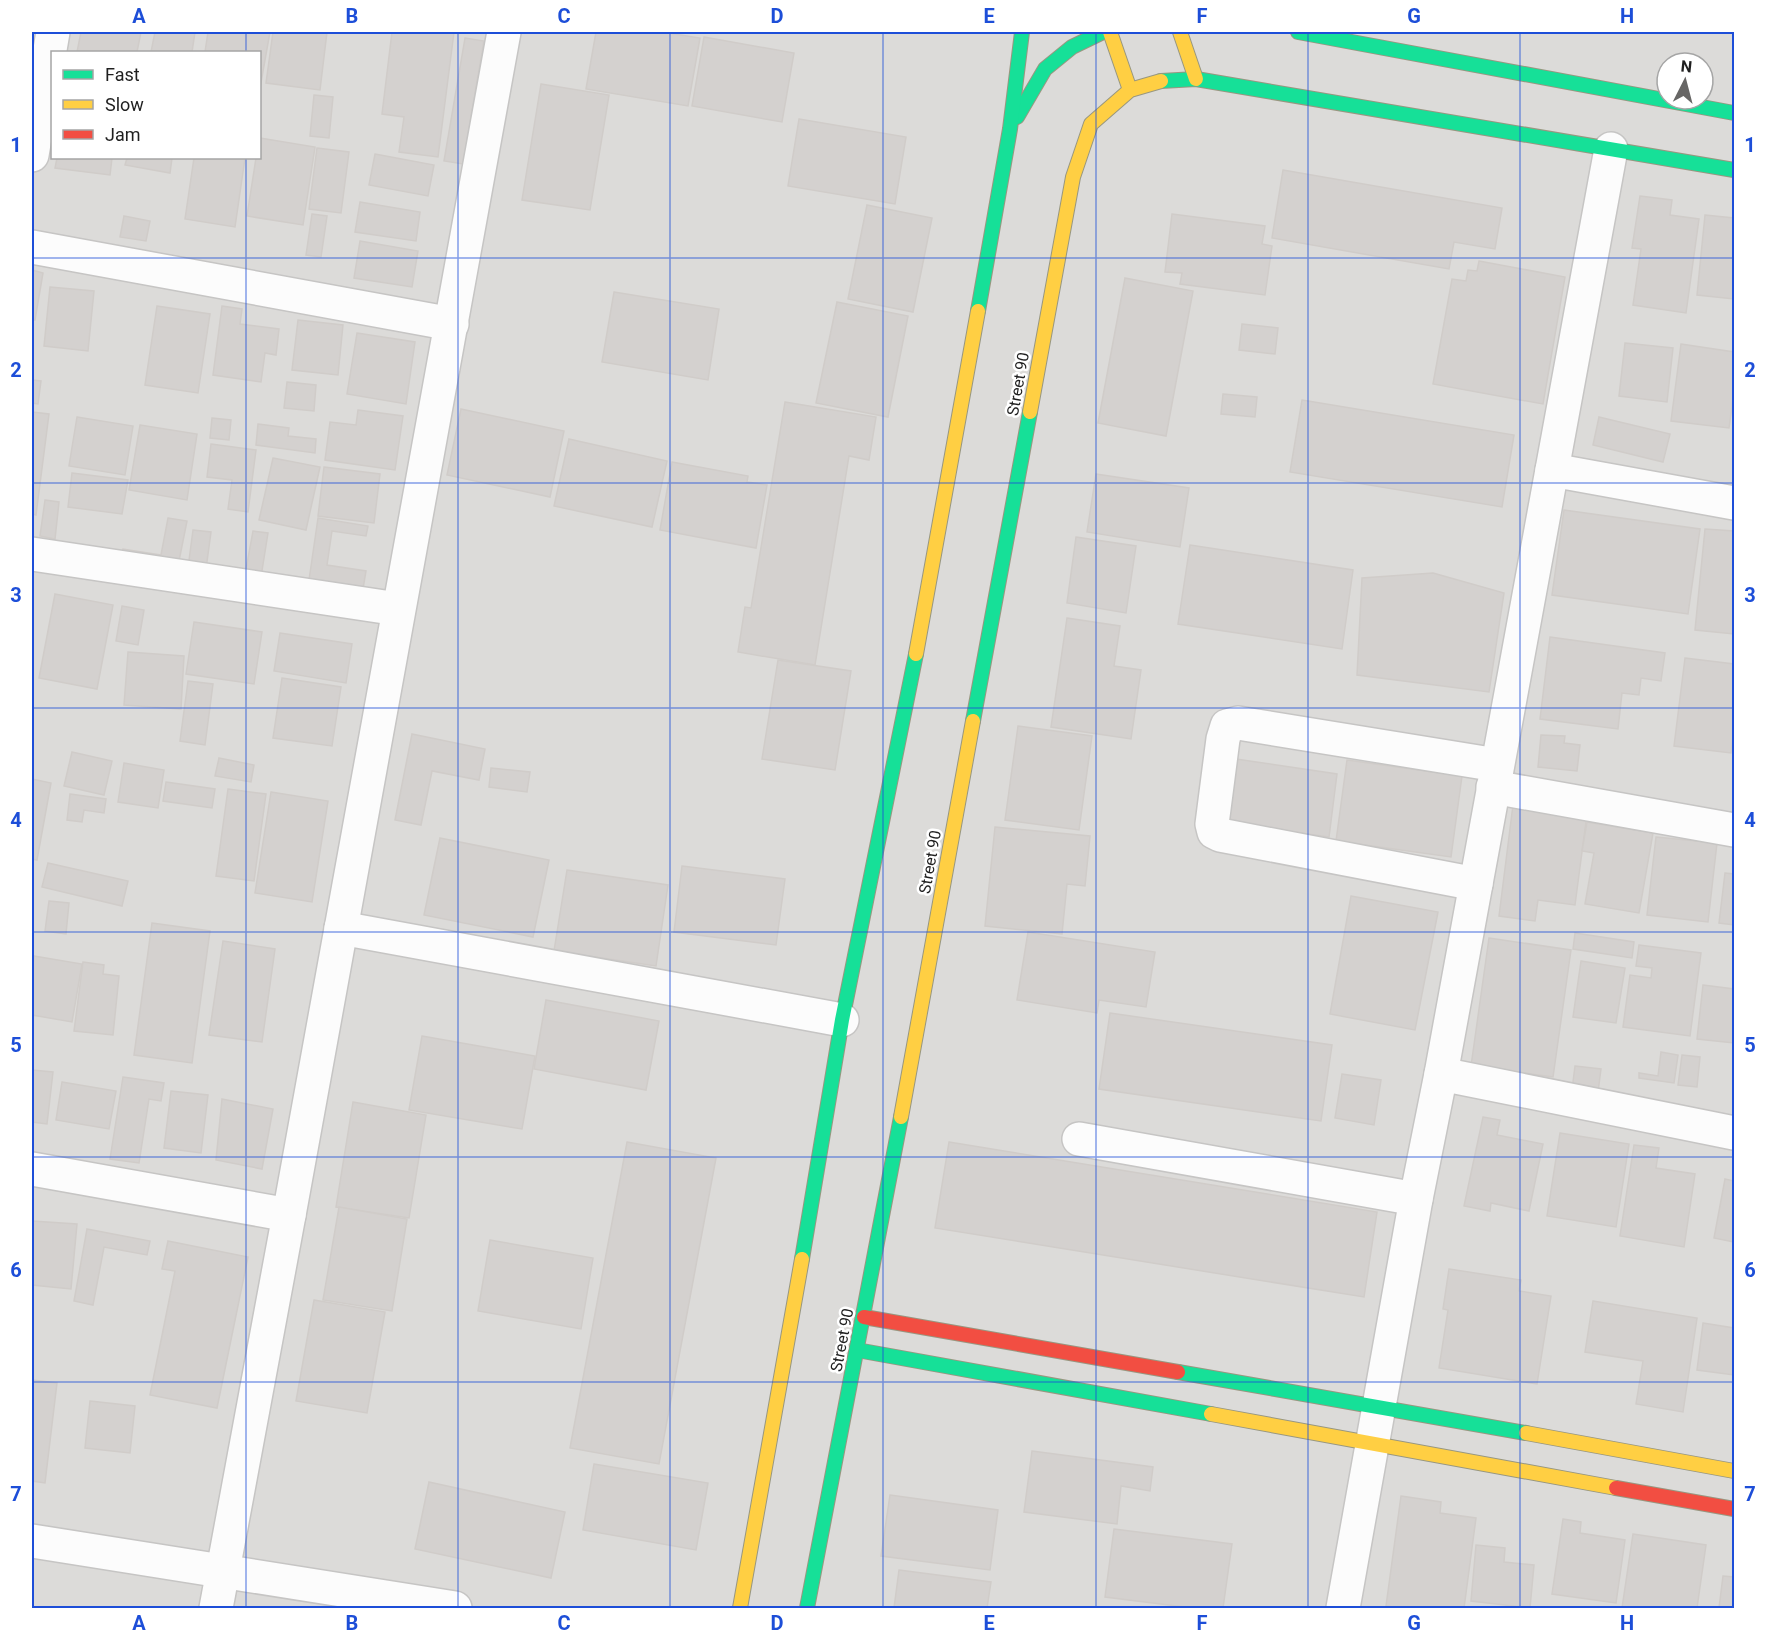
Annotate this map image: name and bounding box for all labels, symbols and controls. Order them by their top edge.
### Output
text: A [132,4,146,28]
text: B [346,4,358,28]
text: C [557,4,571,28]
text: D [771,4,784,28]
text: E [983,4,995,28]
text: F [1197,4,1208,28]
text: G [1407,4,1421,28]
text: H [1620,4,1634,28]
legend [51,51,261,159]
north arrow [1655,51,1715,111]
text: N [1680,57,1693,77]
text: Fast [105,64,140,85]
text: Slow [105,94,144,115]
text: Jam [105,124,141,145]
text: 1 [10,133,22,157]
text: 1 [1744,133,1756,157]
street label: Street 90 [1003,351,1033,417]
text: 2 [10,358,22,382]
text: 2 [1744,358,1756,382]
text: 3 [10,583,22,607]
text: 3 [1744,583,1756,607]
text: 4 [10,808,22,832]
text: 4 [1744,808,1756,832]
street label: Street 90 [915,829,945,895]
text: 5 [10,1033,22,1057]
text: 5 [1744,1033,1756,1057]
text: 6 [10,1258,22,1282]
text: 6 [1744,1258,1756,1282]
street label: Street 90 [827,1307,857,1373]
text: 7 [10,1482,22,1506]
text: 7 [1744,1482,1756,1506]
text: A [132,1611,146,1635]
text: B [346,1611,358,1635]
text: C [557,1611,571,1635]
text: D [771,1611,784,1635]
text: E [983,1611,995,1635]
text: F [1197,1611,1208,1635]
text: G [1407,1611,1421,1635]
text: H [1620,1611,1634,1635]

